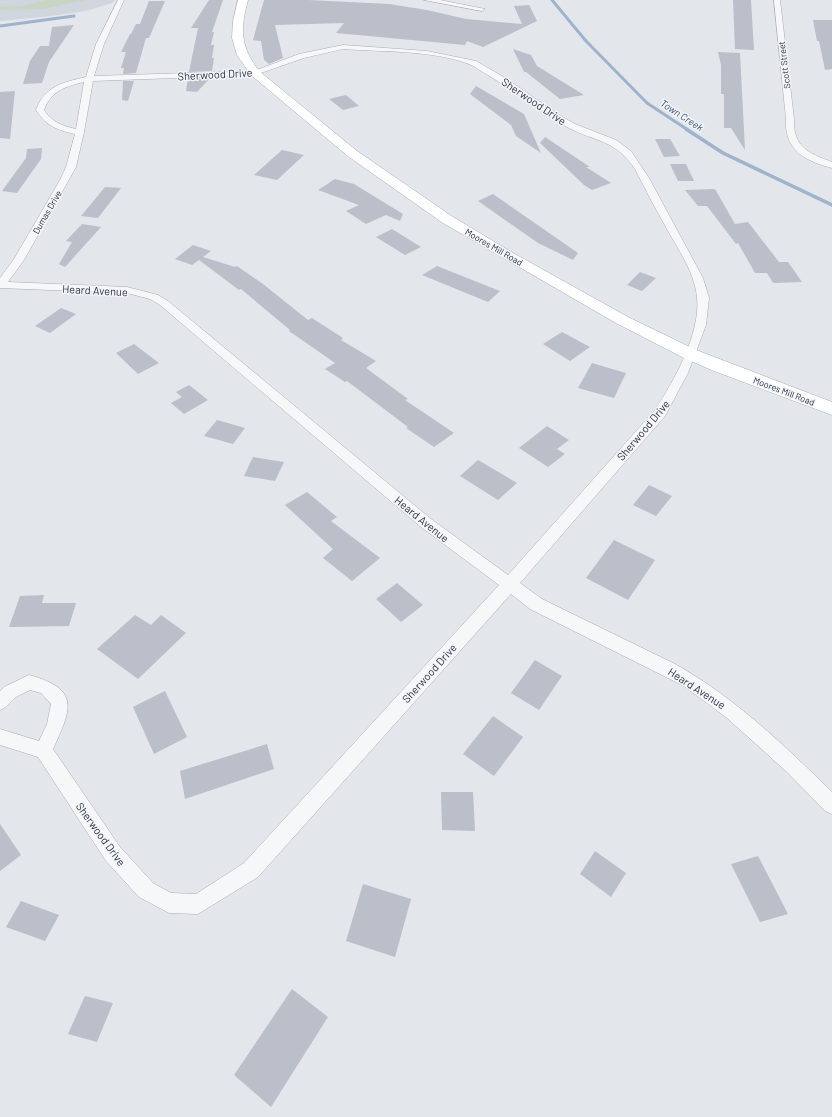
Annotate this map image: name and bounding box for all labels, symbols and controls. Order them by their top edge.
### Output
street label: Scott Street [776,41,792,89]
street label: Sherwood Drive [177,66,253,82]
street label: Sherwood Drive [499,75,569,127]
water label: Town Creek [658,97,706,133]
street label: Dumas Drive [30,188,64,236]
street label: Moores Mill Road [463,226,525,268]
street label: Heard Avenue [62,282,128,298]
street label: Moores Mill Road [752,374,816,408]
street label: Sherwood Drive [614,397,672,463]
street label: Heard Avenue [392,493,452,545]
street label: Sherwood Drive [399,641,459,705]
street label: Heard Avenue [666,665,728,711]
street label: Sherwood Drive [74,800,128,868]

